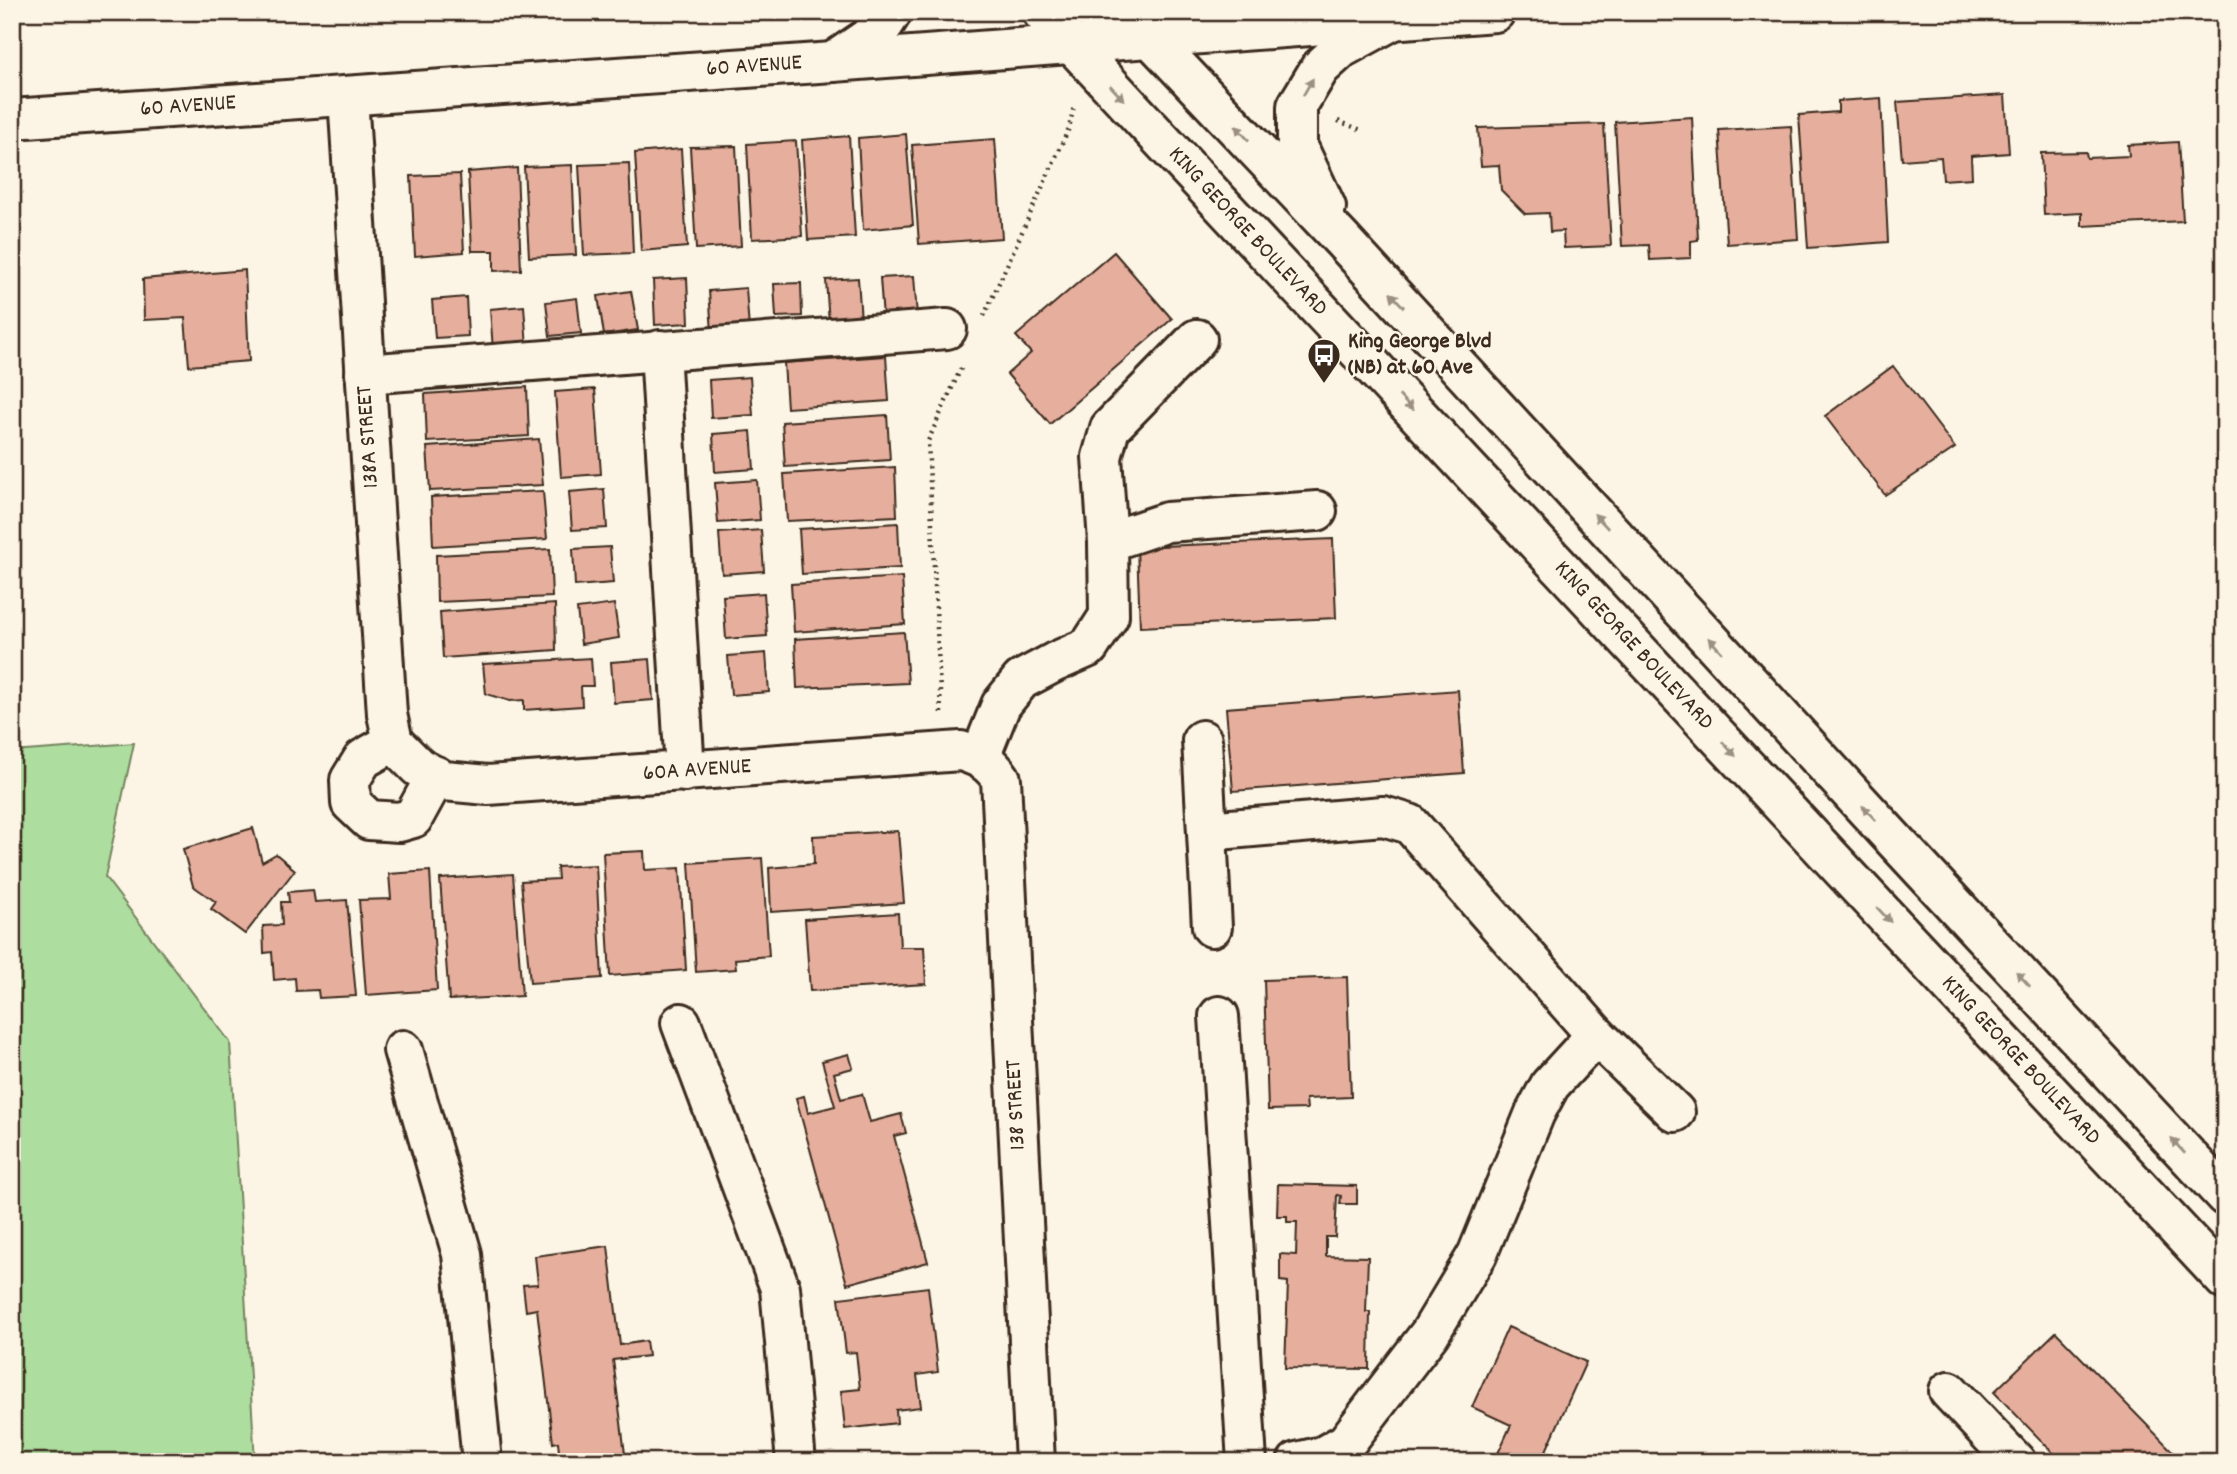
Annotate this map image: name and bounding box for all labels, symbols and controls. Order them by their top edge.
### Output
street label: 60 AVENUE [705,47,804,87]
one-way arrow [1302,77,1314,97]
one-way arrow [1109,84,1125,101]
street label: 60 AVENUE [139,87,238,127]
one-way arrow [1234,125,1250,142]
street label: KING GEORGE BOULEVARD [1159,140,1335,324]
one-way arrow [1389,292,1405,309]
place label: King George Blvd (NB) at 60 Ave [1348,326,1492,385]
bus stop icon: King George Blvd (NB) at 60 Ave [1305,336,1343,385]
street label: 138A STREET [349,385,389,489]
one-way arrow [1398,394,1414,411]
one-way arrow [1593,513,1609,530]
street label: KING GEORGE BOULEVARD [1545,554,1721,738]
one-way arrow [1707,637,1723,654]
one-way arrow [1720,740,1736,757]
street label: 60A AVENUE [642,751,753,791]
one-way arrow [1861,805,1877,822]
one-way arrow [1875,906,1891,923]
street label: KING GEORGE BOULEVARD [1932,969,2108,1153]
one-way arrow [2016,971,2032,988]
street label: 138 STREET [998,1059,1036,1151]
one-way arrow [2171,1138,2187,1155]

